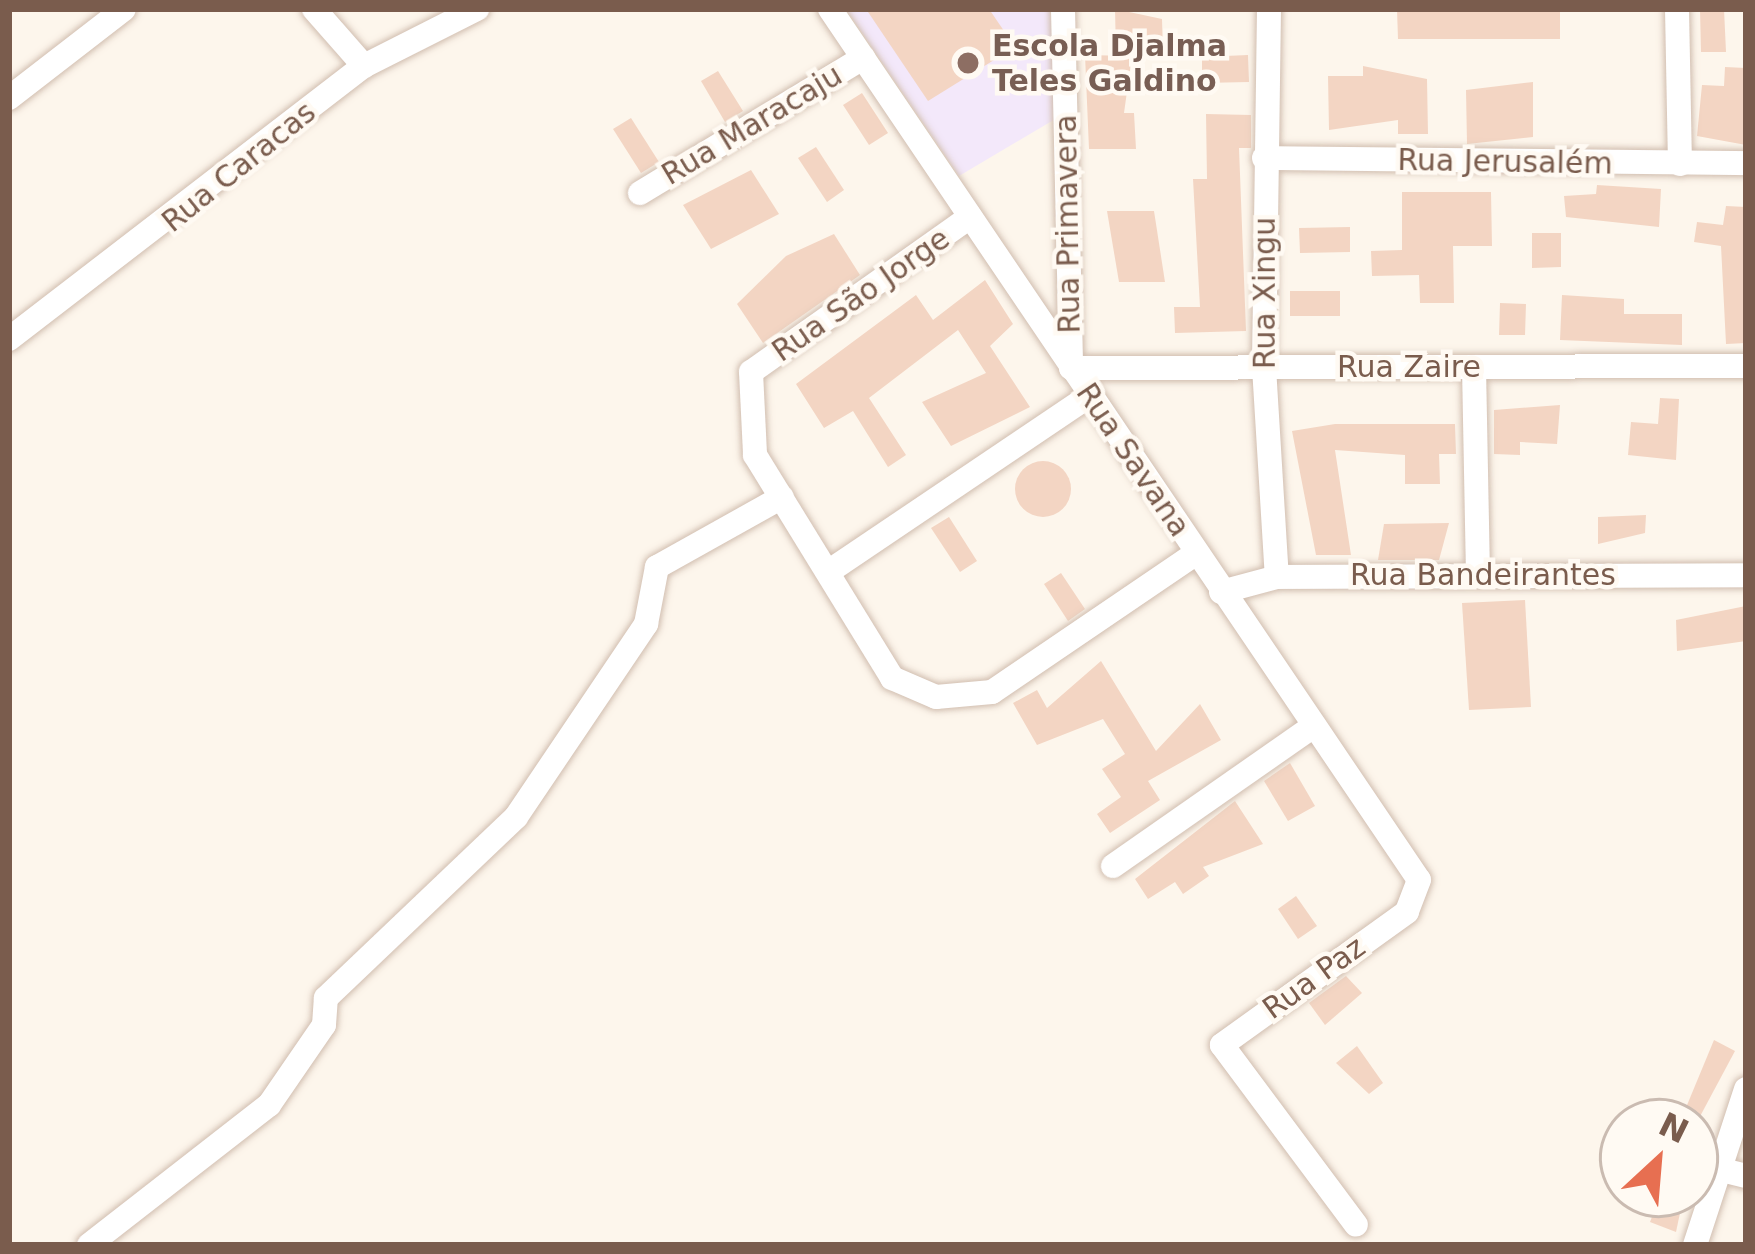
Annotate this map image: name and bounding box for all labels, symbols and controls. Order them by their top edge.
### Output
place label: Escola Djalma Teles Galdino [992,28,1227,98]
marker: Escola Djalma Teles Galdino [955,50,981,76]
street label: Rua Maracaju [655,57,849,193]
street label: Rua Caracas [155,94,323,240]
street label: Rua Primavera [1048,114,1088,334]
street label: Rua Jerusalém [1397,142,1613,182]
street label: Rua Xingu [1247,217,1283,369]
street label: Rua São Jorge [765,221,957,369]
street label: Rua Zaire [1337,349,1481,385]
street label: Rua Savana [1068,376,1198,544]
street label: Rua Bandeirantes [1350,557,1616,593]
street label: Rua Paz [1256,929,1372,1027]
north arrow [1599,1098,1719,1218]
text: N [1653,1104,1695,1151]

